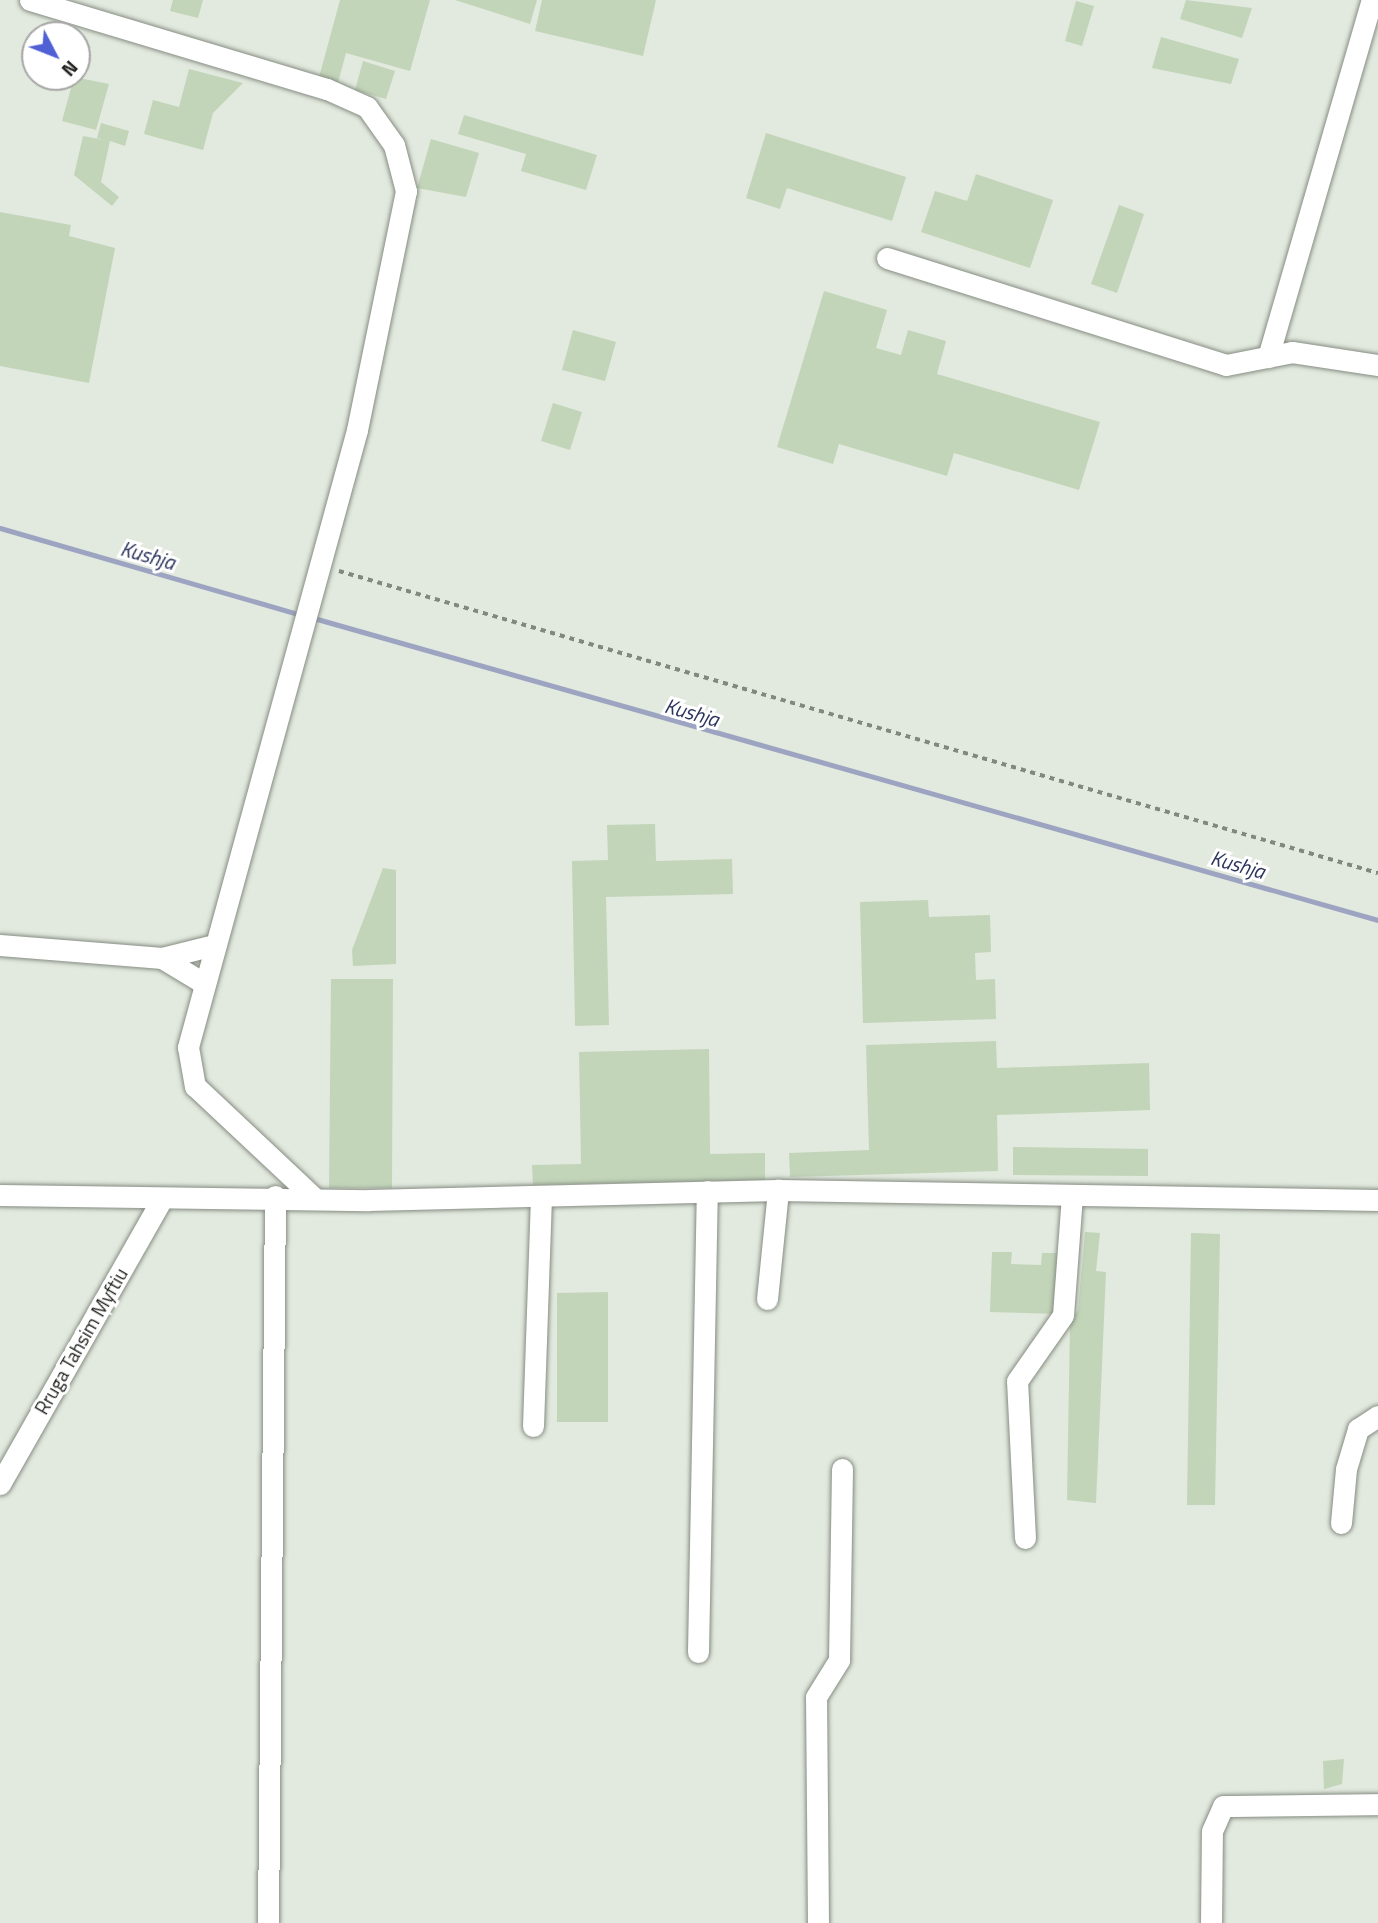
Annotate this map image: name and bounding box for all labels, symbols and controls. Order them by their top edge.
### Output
north arrow [21,21,91,91]
text: N [55,54,86,84]
water label: Kushja [118,535,178,575]
water label: Kushja [662,692,722,732]
water label: Kushja [1208,844,1268,884]
street label: Rruga Tahsim Myftiu [30,1264,132,1418]

